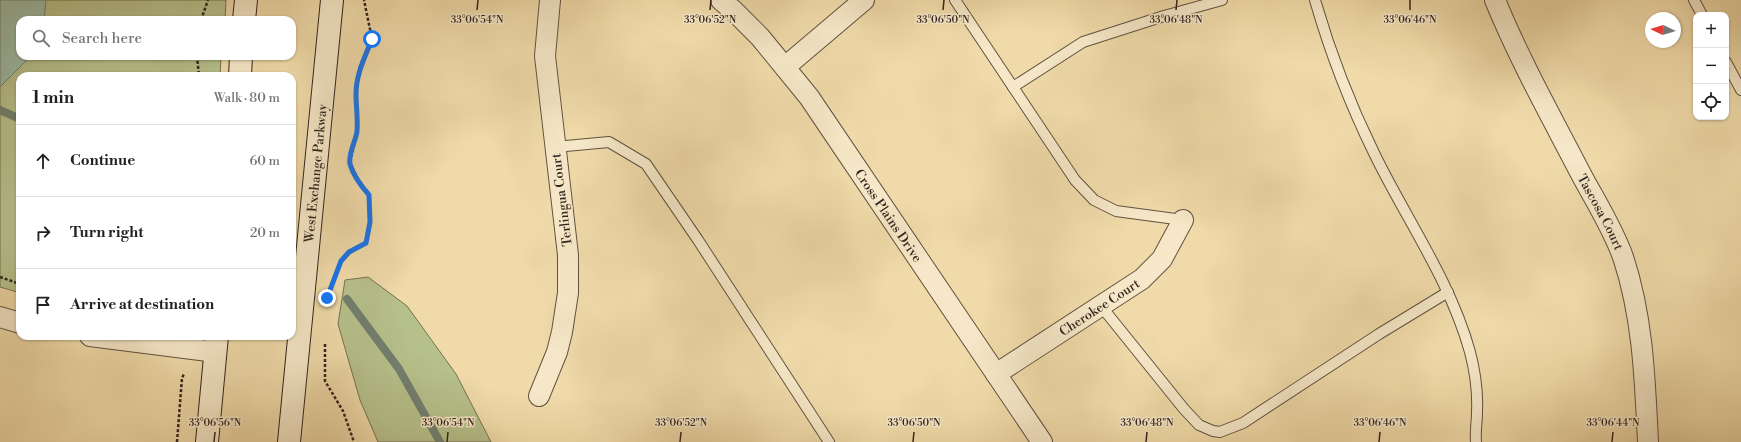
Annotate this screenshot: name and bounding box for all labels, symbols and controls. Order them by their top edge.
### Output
north arrow [1645,12,1681,48]
map controls [1693,12,1729,120]
button: + [1693,12,1729,48]
text: 33°06'54"N [451,14,504,26]
text: 33°06'52"N [684,14,737,26]
text: 33°06'50"N [916,14,970,26]
text: 33°06'48"N [1149,14,1203,26]
text: 33°06'46"N [1384,14,1437,26]
search box [16,16,296,60]
icon: search [30,27,52,49]
text: Search here [62,29,142,48]
route start [363,30,381,48]
button: − [1693,48,1729,84]
button: locate [1693,84,1729,120]
text: 1 min [32,87,74,109]
text: Walk · 80 m [214,90,280,106]
street label: West Exchange Parkway [301,103,331,244]
icon: ahead [32,150,54,172]
text: Continue [70,151,135,170]
street label: Terlingua Court [548,152,576,247]
text: 60 m [249,153,280,169]
street label: Cross Plains Drive [851,166,925,266]
street label: Tascosa Court [1573,171,1627,253]
icon: right [32,222,54,244]
text: Turn right [70,223,144,242]
text: 20 m [250,225,280,241]
street label: Cherokee Court [1056,276,1143,340]
route end [318,289,336,307]
icon: arrive [32,294,54,316]
text: Arrive at destination [70,295,214,314]
text: 33°06'56"N [189,417,242,429]
text: 33°06'54"N [422,417,475,429]
text: 33°06'52"N [655,417,708,429]
text: 33°06'50"N [887,417,941,429]
text: 33°06'48"N [1120,417,1174,429]
text: 33°06'46"N [1354,417,1407,429]
text: 33°06'44"N [1586,417,1640,429]

